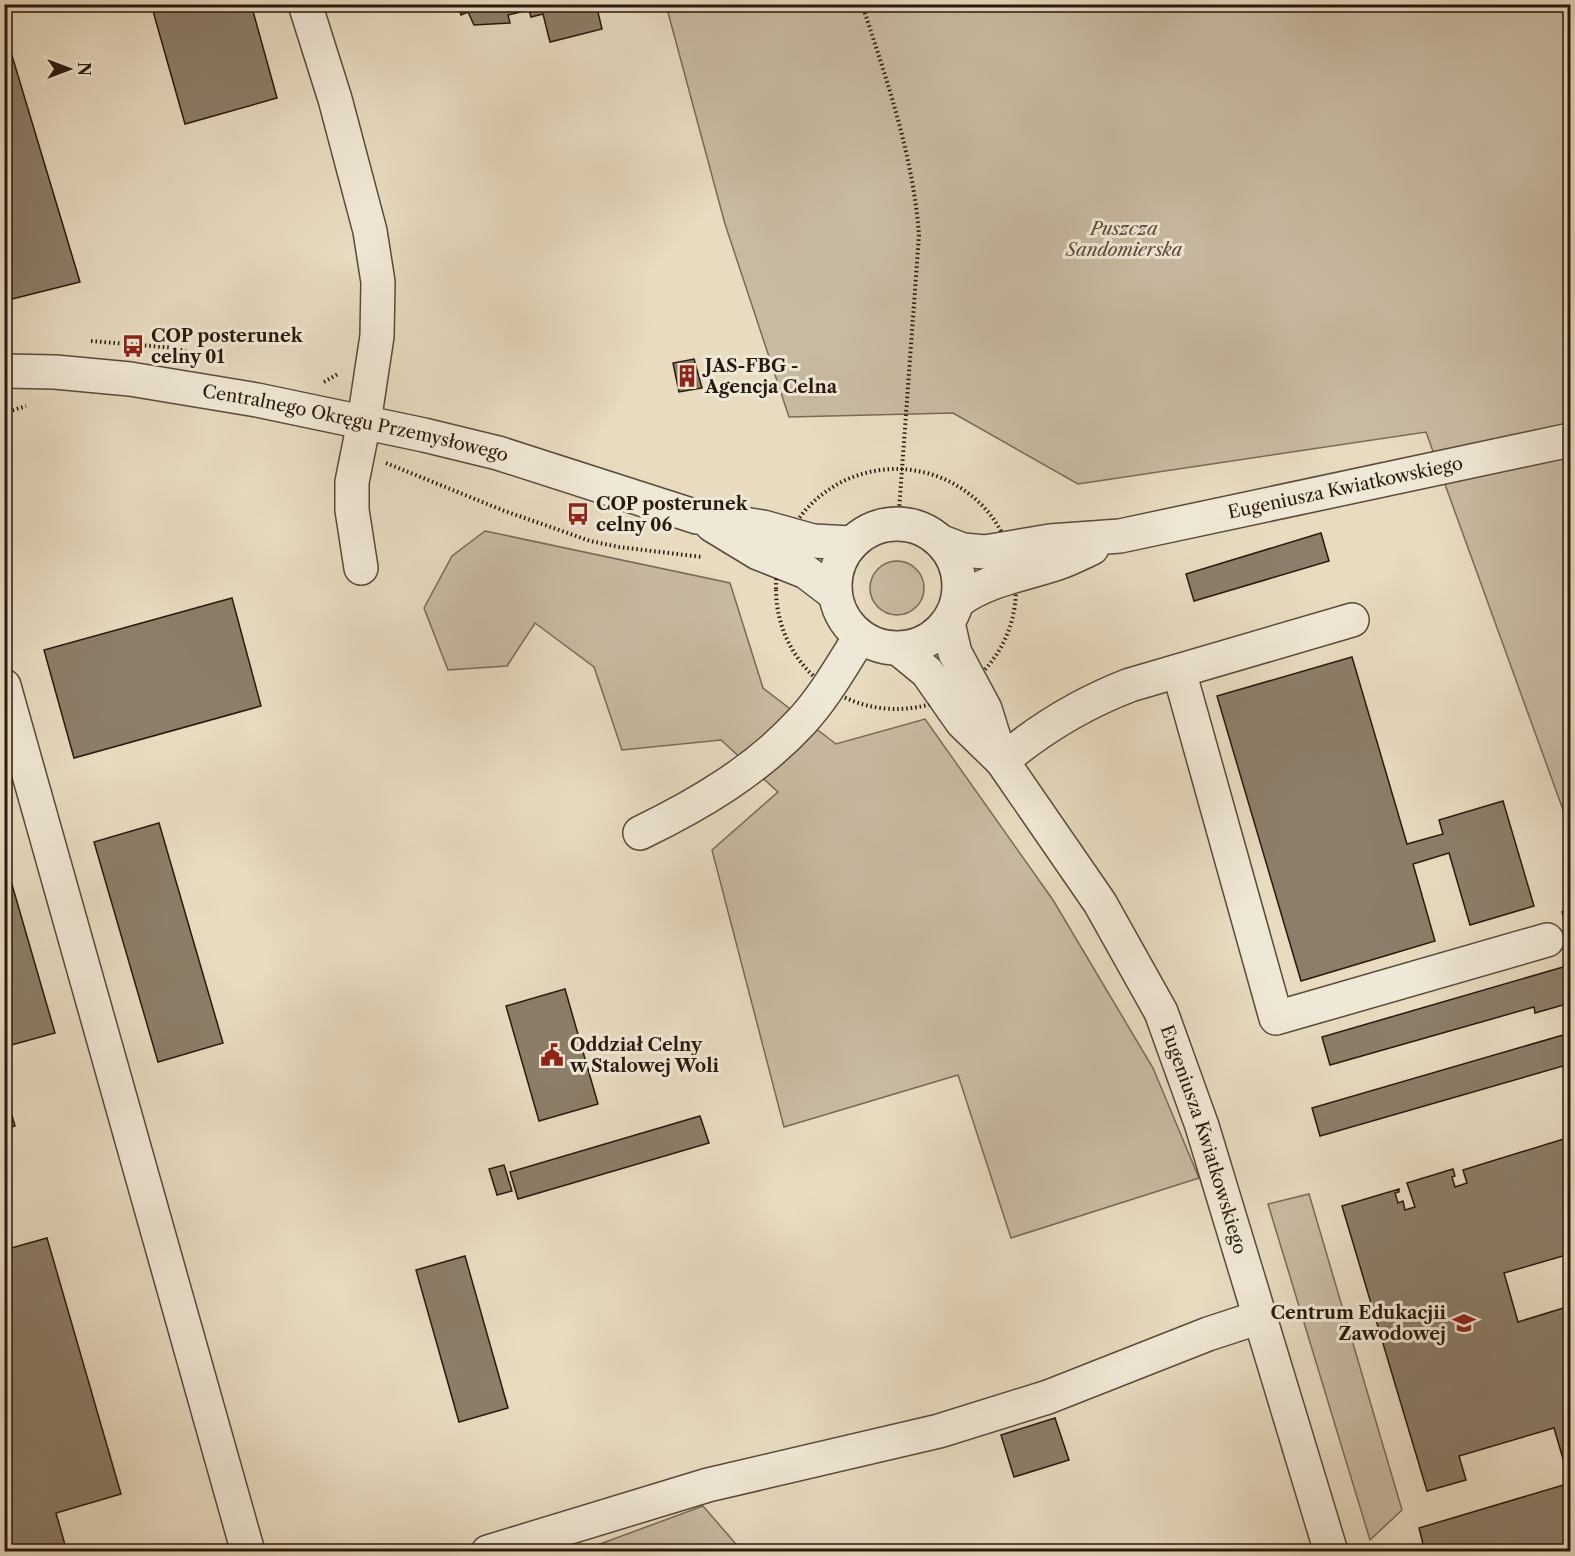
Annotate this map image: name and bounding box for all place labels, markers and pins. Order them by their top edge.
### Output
place label: COP posterunek celny 01 [151,325,304,368]
bus stop icon: COP posterunek celny 01 [120,333,146,359]
place label: JAS-FBG - Agencja Celna [702,355,838,398]
building icon: JAS-FBG - Agencja Celna [674,363,700,389]
place label: COP posterunek celny 06 [596,493,749,536]
bus stop icon: COP posterunek celny 06 [565,501,591,527]
place label: Oddział Celny w Stalowej Woli [569,1034,720,1077]
public building icon: Oddział Celny w Stalowej Woli [539,1042,565,1068]
place label: Centrum Edukacjii Zawodowej [1270,1302,1447,1345]
school or university icon: Centrum Edukacjii Zawodowej [1451,1310,1477,1336]

